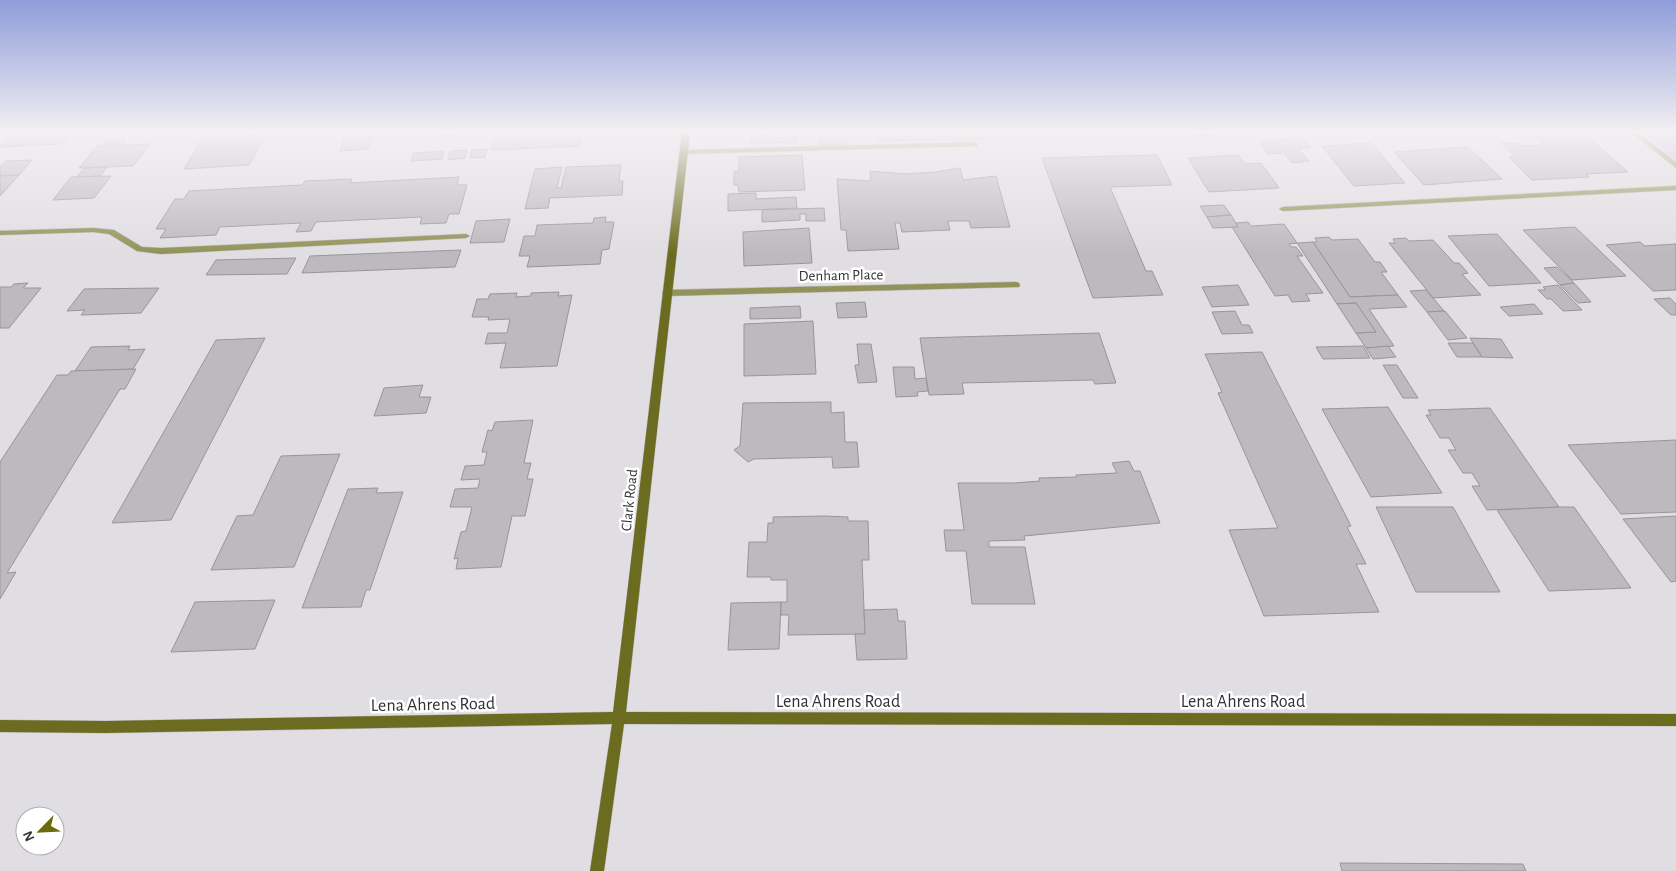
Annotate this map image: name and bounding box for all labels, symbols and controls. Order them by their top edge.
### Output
street label: Denham Place [799,267,883,284]
street label: Clark Road [619,468,640,532]
street label: Lena Ahrens Road [776,693,900,711]
street label: Lena Ahrens Road [1181,693,1305,711]
street label: Lena Ahrens Road [371,695,495,715]
north arrow [15,806,65,856]
text: N [21,829,37,843]

